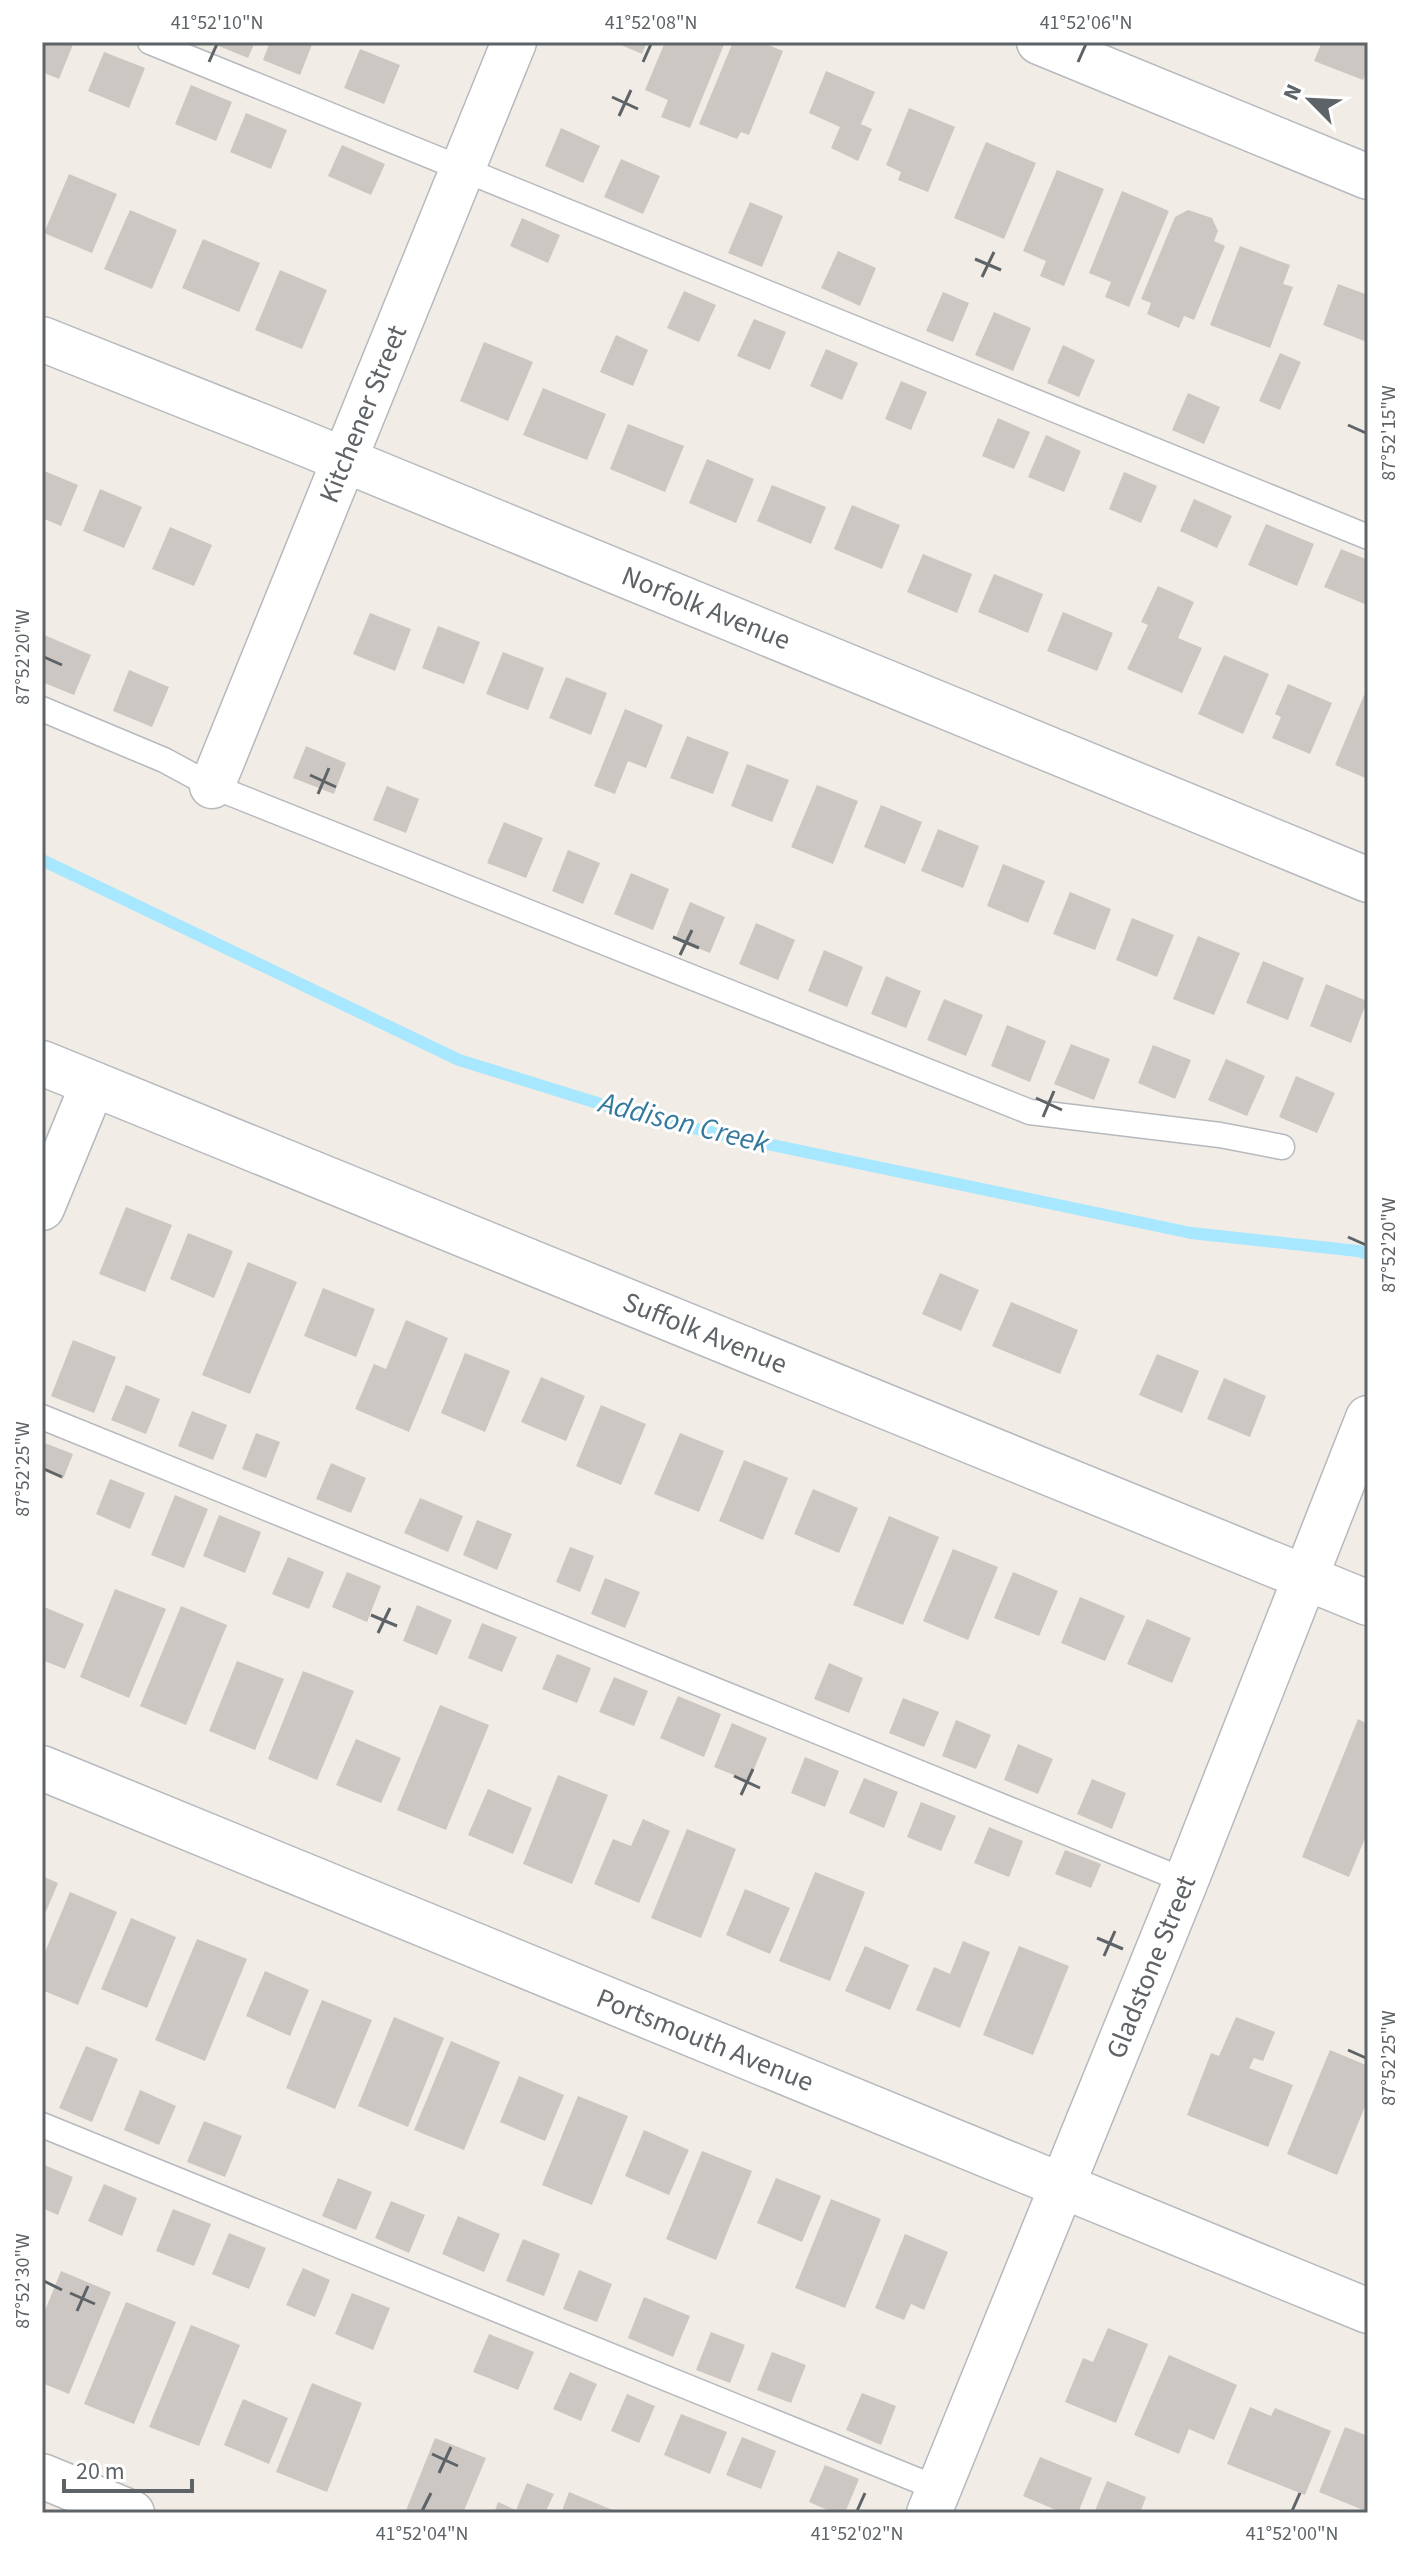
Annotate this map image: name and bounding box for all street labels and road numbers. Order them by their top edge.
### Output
street label: Kitchener Street [309,319,417,509]
street label: Norfolk Avenue [616,556,796,660]
street label: Suffolk Avenue [617,1282,793,1384]
street label: Gladstone Street [1096,1869,1206,2065]
street label: Portsmouth Avenue [590,1978,820,2102]

